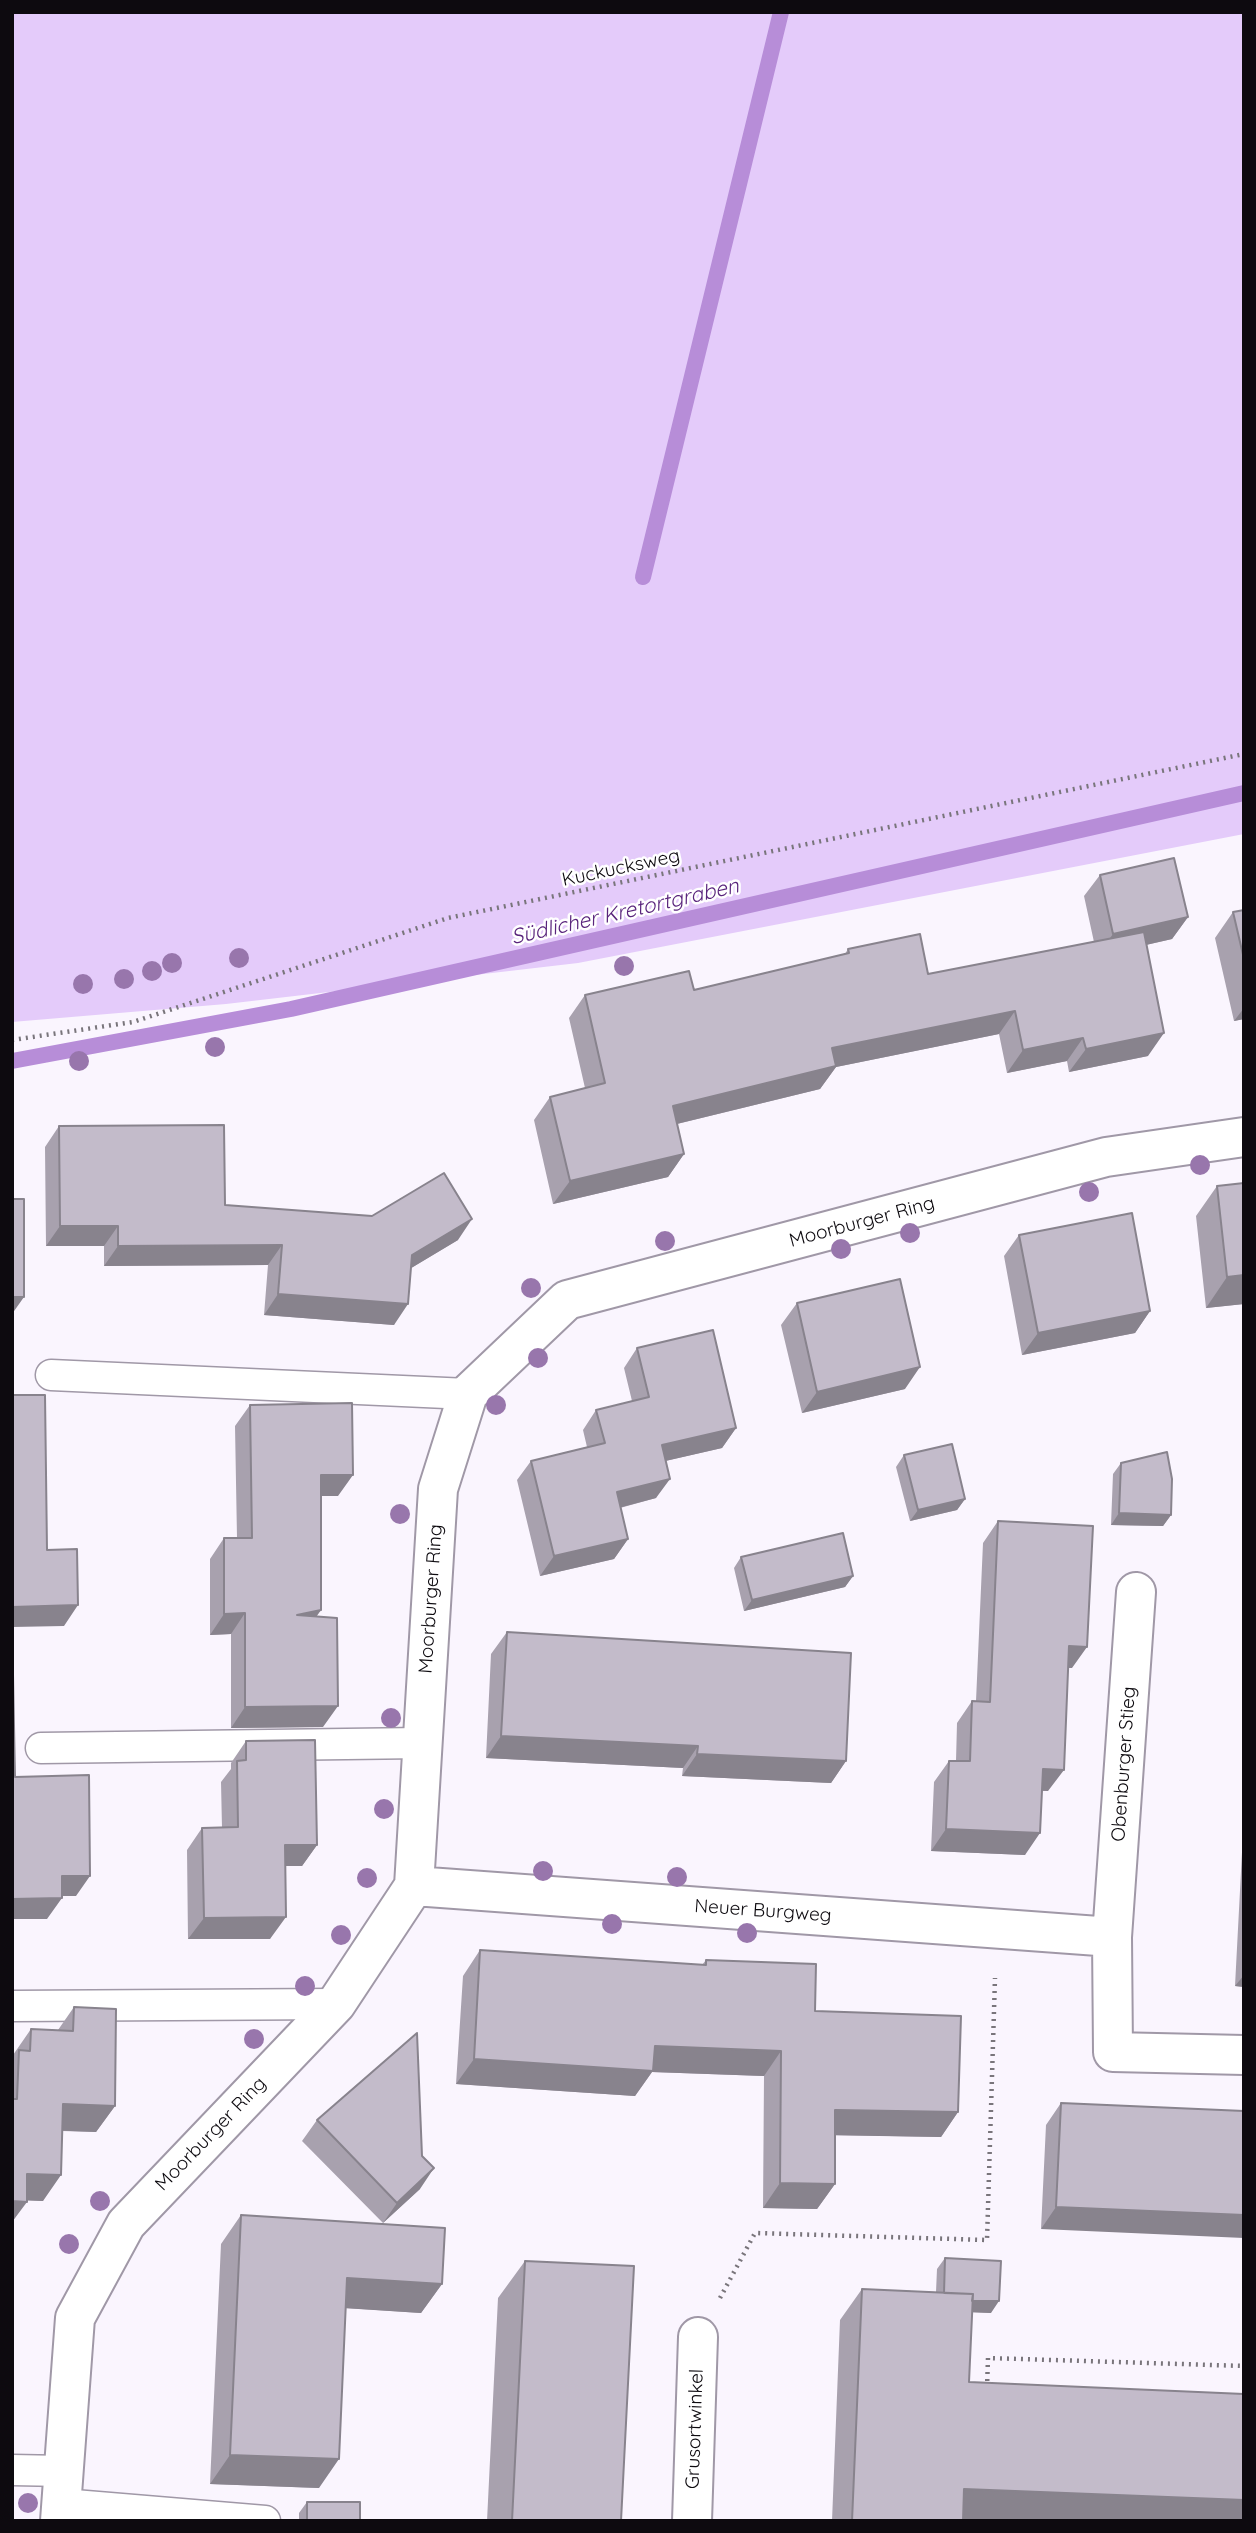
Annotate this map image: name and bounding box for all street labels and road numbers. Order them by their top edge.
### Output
street label: Kuckucksweg [560,844,682,892]
street label: Moorburger Ring [787,1192,937,1252]
street label: Moorburger Ring [414,1524,448,1674]
street label: Obenburger Stieg [1107,1686,1141,1842]
street label: Neuer Burgweg [694,1895,832,1927]
street label: Moorburger Ring [151,2072,271,2196]
street label: Grusortwinkel [682,2368,708,2490]

